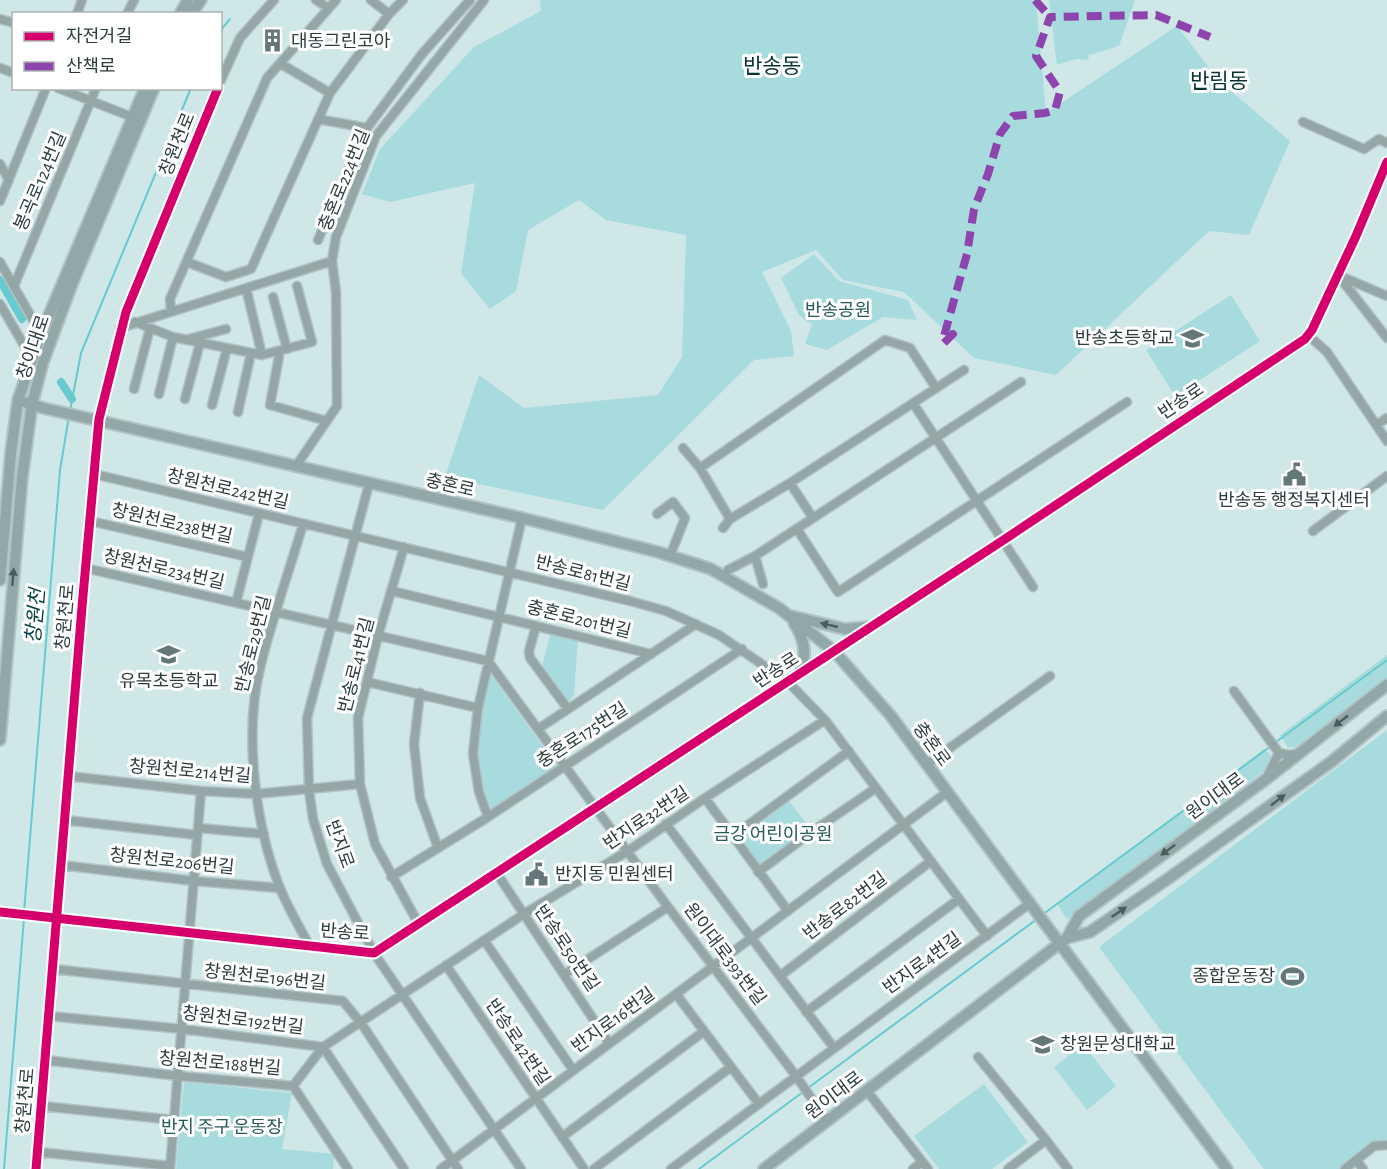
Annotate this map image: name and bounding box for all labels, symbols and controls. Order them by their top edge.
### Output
legend [12,12,222,90]
text: 자전거길 [66,27,132,46]
building icon: 대동그린코아 [260,28,286,54]
place label: 대동그린코아 [291,32,391,51]
district label: 반송동 [743,55,801,77]
text: 산책로 [66,57,116,76]
district label: 반림동 [1190,70,1248,92]
street label: 창원천로 [156,110,199,178]
street label: 충혼로224번길 [315,126,373,234]
street label: 봉곡로124번길 [11,129,70,234]
park label: 반송공원 [805,301,871,320]
street label: 창이대로 [13,312,53,382]
school or university icon: 반송초등학교 [1179,325,1205,351]
place label: 반송초등학교 [1075,329,1174,348]
street label: 반송로 [1155,380,1207,423]
public building icon: 반송동 행정복지센터 [1281,461,1307,487]
street label: 창원천로242번길 [165,466,291,513]
street label: 충혼로 [424,470,476,500]
place label: 반송동 행정복지센터 [1218,490,1370,510]
street label: 창원천로238번길 [110,500,234,547]
street label: 창원천로234번길 [102,546,226,593]
street label: 반송로81번길 [533,552,632,595]
one-way arrow [8,567,18,586]
street label: 창원천로 [53,583,78,651]
water label: 창원천 [23,585,49,644]
street label: 반송로29번길 [232,594,275,695]
street label: 충혼로201번길 [525,596,633,642]
street label: 반송로41번길 [335,615,378,715]
one-way arrow [820,620,838,630]
school or university icon: 유목초등학교 [156,642,182,668]
street label: 반송로 [750,649,802,692]
place label: 유목초등학교 [119,672,219,691]
street label: 충혼로175번길 [533,698,631,772]
one-way arrow [1333,714,1349,727]
street label: 충혼로 [909,718,955,770]
street label: 창원천로214번길 [128,757,252,786]
street label: 원이대로 [1182,768,1248,824]
street label: 반지로32번길 [600,782,692,854]
one-way arrow [1270,793,1286,806]
street label: 반지로 [322,817,358,871]
park label: 금강 어린이공원 [714,824,832,844]
one-way arrow [1161,844,1177,856]
street label: 창원천로206번길 [109,845,235,878]
public building icon: 반지동 민원센터 [524,861,550,887]
place label: 반지동 민원센터 [555,864,674,884]
street label: 반송로82번길 [800,869,891,944]
street label: 원이대로393번길 [680,899,770,1009]
street label: 반송로50번길 [531,902,602,995]
one-way arrow [1111,907,1127,918]
street label: 반송로 [320,921,370,944]
street label: 반지로4번길 [879,928,965,998]
street label: 창원천로196번길 [203,962,327,993]
sports icon: 종합운동장 [1280,963,1306,989]
place label: 종합운동장 [1192,966,1275,986]
street label: 반지로16번길 [568,983,658,1057]
street label: 반송로42번길 [482,996,553,1089]
street label: 창원천로192번길 [181,1004,305,1037]
school or university icon: 창원문성대학교 [1029,1031,1055,1057]
place label: 창원문성대학교 [1060,1035,1176,1054]
street label: 창원천로188번길 [158,1049,282,1078]
street label: 창원천로 [13,1067,38,1135]
street label: 원이대로 [802,1067,866,1123]
park label: 반지 주구 운동장 [161,1117,283,1137]

